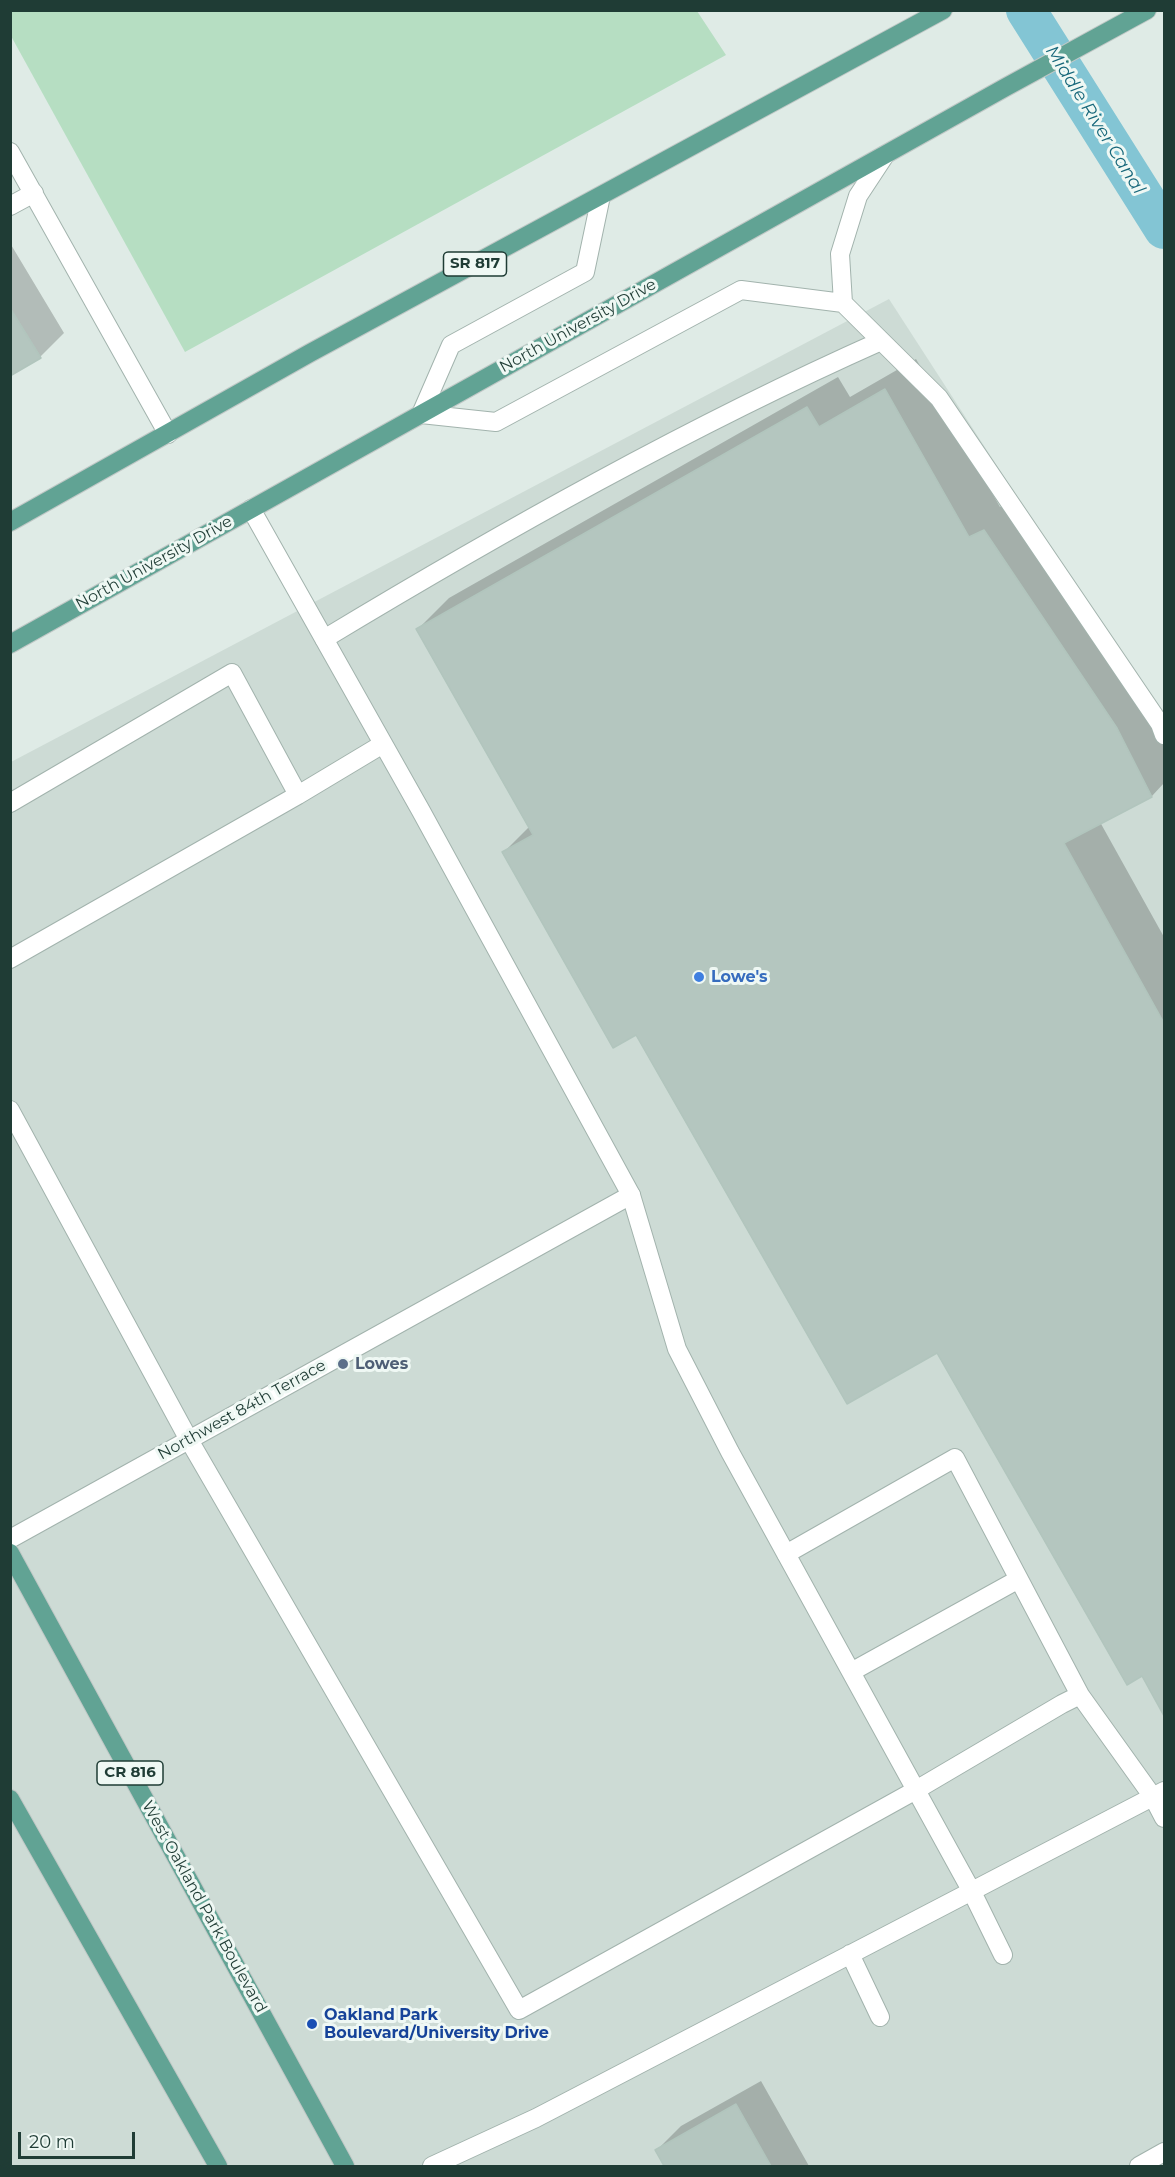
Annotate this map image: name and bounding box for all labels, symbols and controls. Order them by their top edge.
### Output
water label: Middle River Canal [1041,42,1149,198]
road number: SR 817 [444,252,506,276]
street label: North University Drive [496,275,660,377]
street label: North University Drive [72,512,236,614]
place label: Lowe's [711,967,768,987]
marker: Lowe's [692,970,706,984]
place label: Lowes [355,1354,408,1374]
street label: Northwest 84th Terrace [155,1356,329,1464]
marker: Lowes [336,1357,350,1371]
road number: CR 816 [97,1761,163,1785]
street label: West Oakland Park Boulevard [138,1798,270,2016]
place label: Oakland Park Boulevard/University Drive [324,2005,549,2043]
marker: Oakland Park Boulevard/University Drive [305,2017,319,2031]
scale bar [21,2120,138,2158]
text: 20 m [29,2131,75,2153]

